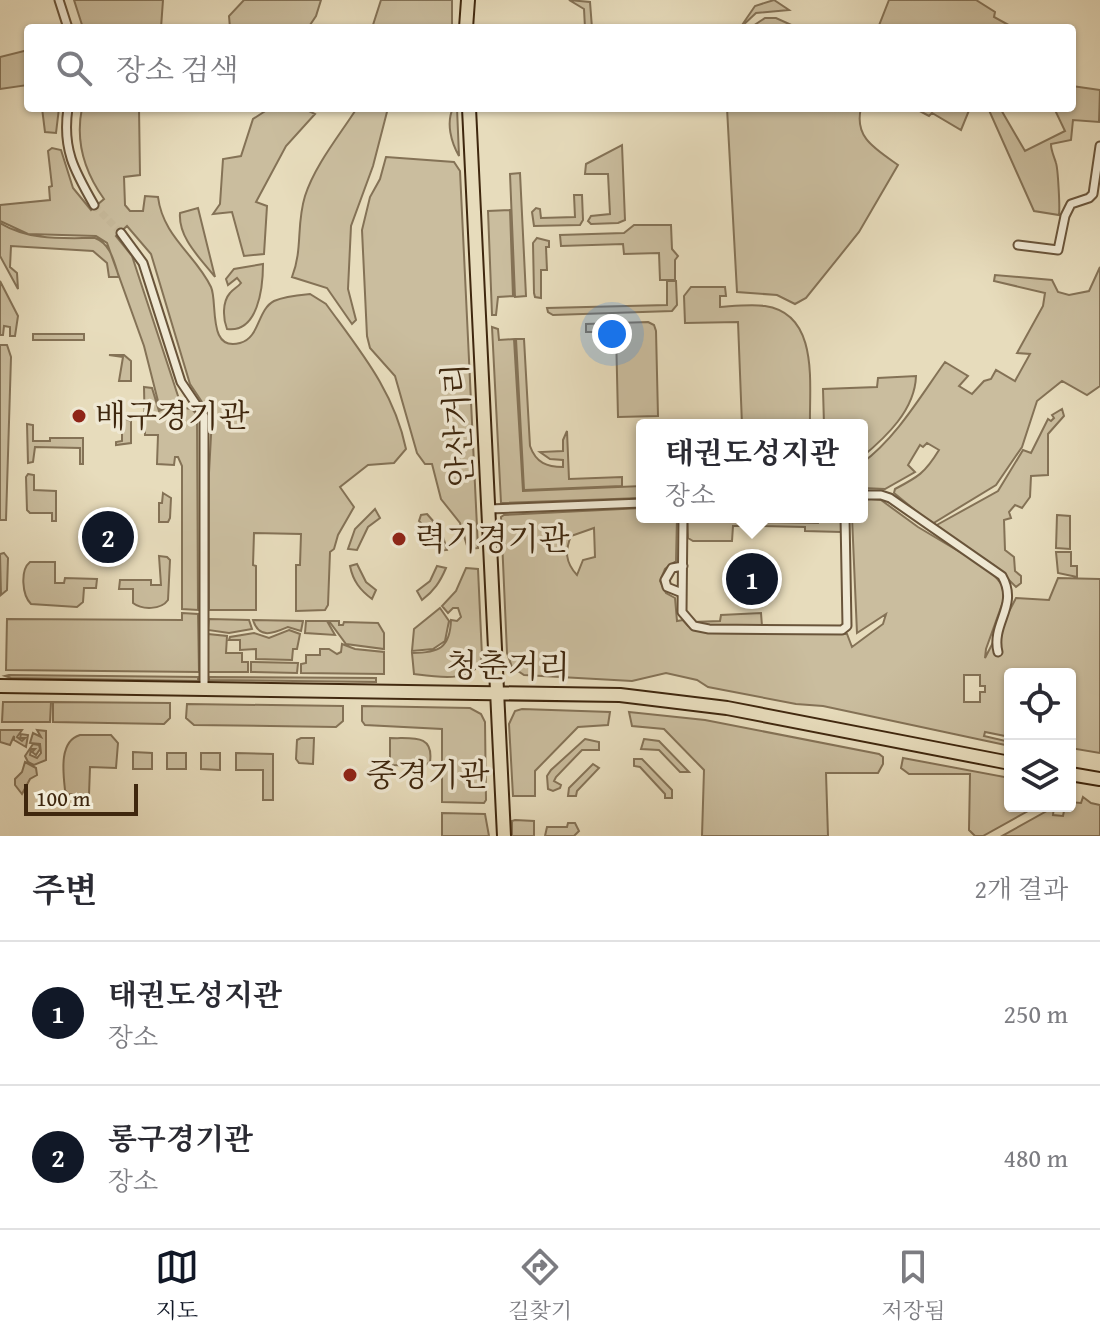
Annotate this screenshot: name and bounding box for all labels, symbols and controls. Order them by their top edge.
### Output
search box [24,24,1076,112]
icon: search [52,46,96,90]
text: 장소 검색 [116,47,239,91]
your location [592,314,632,354]
street label: 안산거리 [431,362,484,488]
place label: 배구경기관 [95,392,250,439]
marker: 배구경기관 [70,407,88,425]
popup [636,419,868,523]
text: 태권도성지관 [665,430,839,474]
text: 장소 [665,475,715,514]
pin: 2 [82,507,134,567]
place label: 력기경기관 [415,515,570,562]
marker: 력기경기관 [390,530,408,548]
pin: 1 [726,549,778,609]
street label: 청춘거리 [446,641,570,690]
map controls [1004,668,1076,812]
button: locate [1004,668,1076,740]
button: layers [1004,740,1076,812]
place label: 중경기관 [366,751,490,798]
marker: 중경기관 [341,766,359,784]
scale bar [24,780,138,816]
text: 100 m [36,782,91,814]
text: 주변 [32,865,98,914]
text: 2개 결과 [974,869,1068,908]
text: 태권도성지관 [108,972,282,1016]
text: 1 [51,994,65,1033]
text: 250 m [1003,994,1068,1033]
text: 장소 [108,1017,158,1056]
text: 롱구경기관 [108,1116,253,1160]
text: 2 [51,1138,65,1177]
text: 480 m [1003,1138,1068,1177]
text: 장소 [108,1161,158,1200]
tab: 지도 [155,1245,199,1326]
tab: 길찾기 [508,1245,572,1326]
tab: 저장됨 [881,1245,945,1326]

